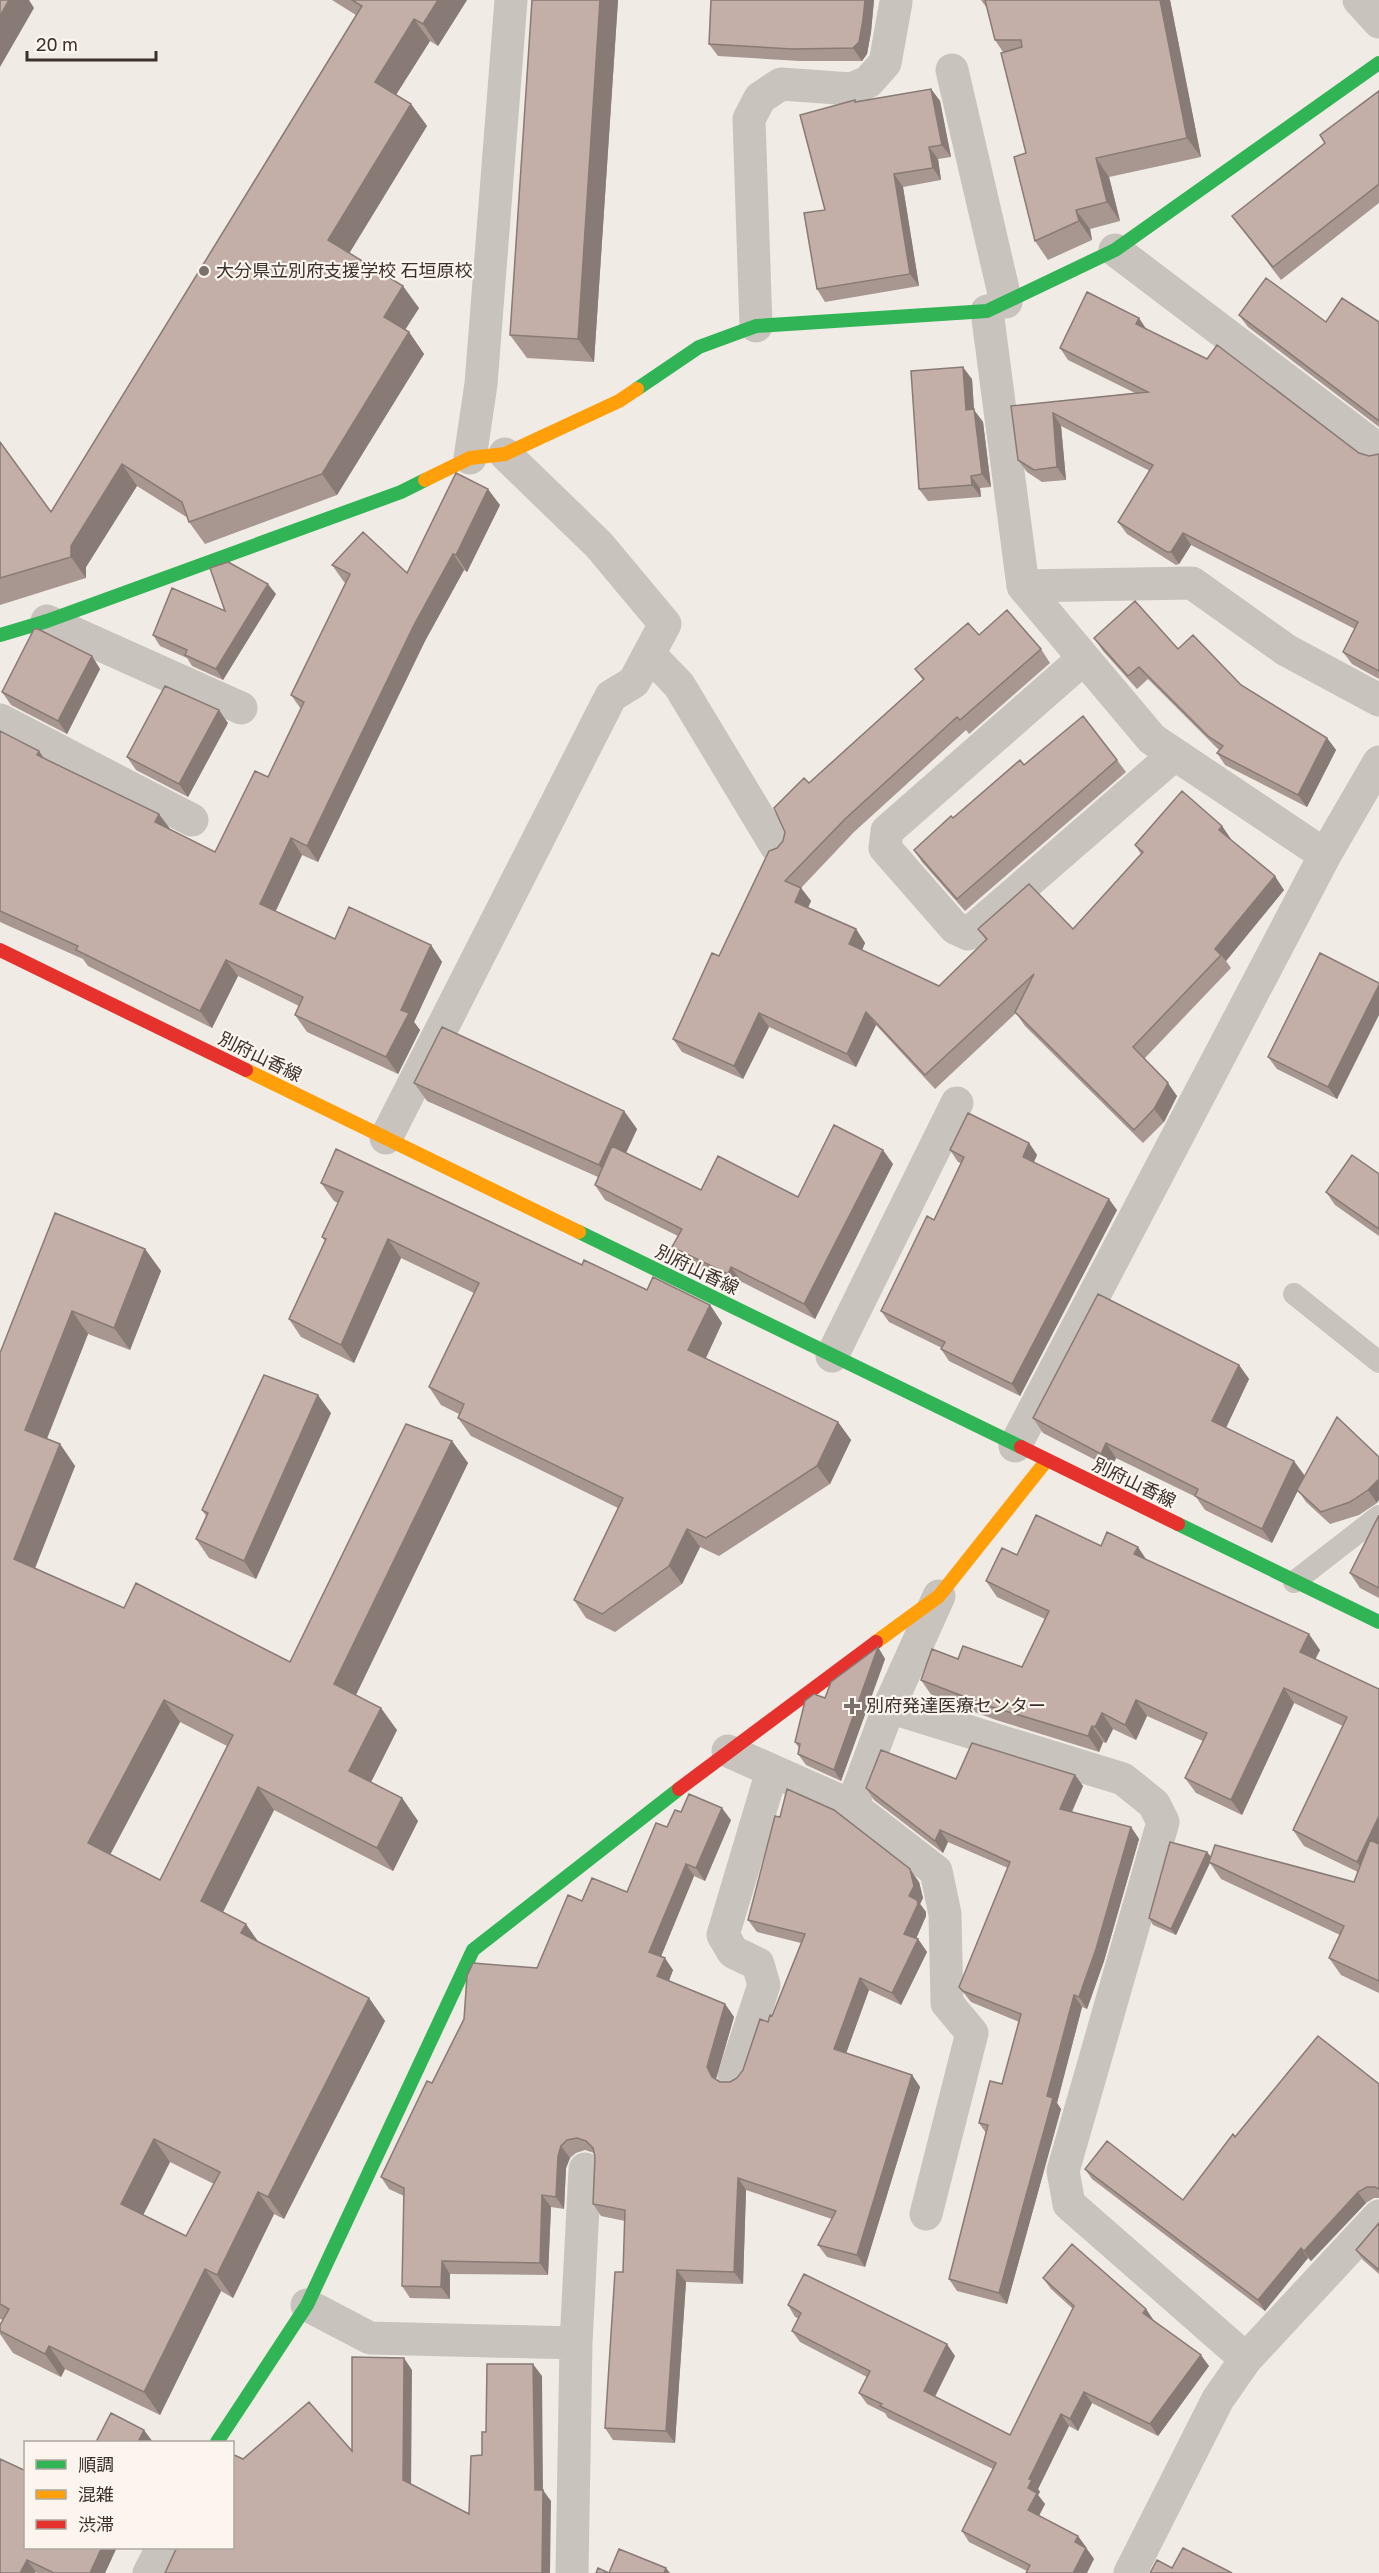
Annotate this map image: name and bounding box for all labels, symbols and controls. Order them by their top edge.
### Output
scale bar [27,24,156,62]
text: 20 m [36,33,78,55]
place label: 大分県立別府支援学校 石垣原校 [216,259,473,281]
marker: 大分県立別府支援学校 石垣原校 [197,264,211,278]
street label: 別府山香線 [215,1026,306,1086]
street label: 別府山香線 [652,1239,743,1299]
street label: 別府山香線 [1089,1452,1180,1512]
place label: 別府発達医療センター [866,1694,1046,1716]
marker: 別府発達医療センター [843,1697,861,1715]
legend [24,2441,234,2549]
text: 順調 [78,2453,114,2475]
text: 混雑 [78,2483,114,2505]
text: 渋滞 [78,2513,114,2535]

